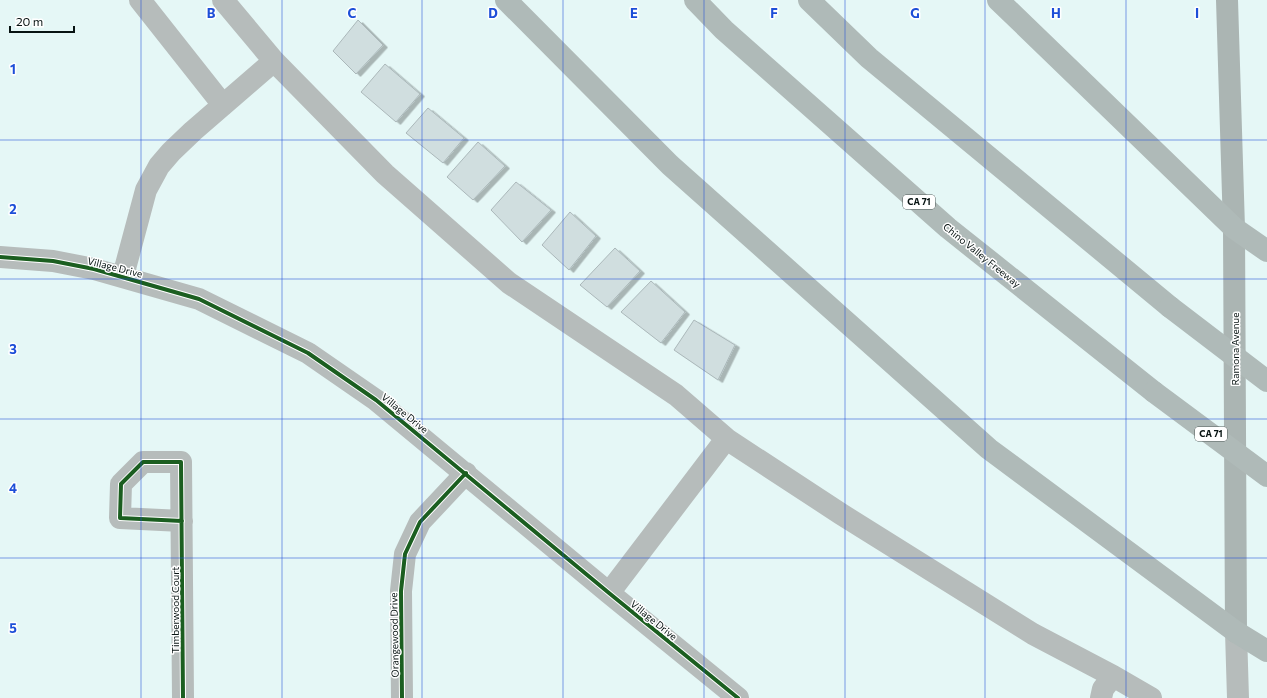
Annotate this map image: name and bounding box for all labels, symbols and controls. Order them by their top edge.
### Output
text: B [207,5,216,21]
text: C [348,5,357,21]
text: D [488,5,498,21]
text: E [630,5,638,21]
text: F [770,5,778,21]
text: G [910,5,920,21]
text: H [1051,5,1061,21]
text: I [1195,5,1199,21]
scale bar [10,8,74,34]
text: 20 m [16,14,43,28]
text: 1 [10,61,16,77]
road number: CA 71 [903,195,935,209]
text: 2 [9,201,17,217]
street label: Chino Valley Freeway [941,220,1023,290]
street label: Village Drive [86,254,144,280]
street label: Ramona Avenue [1229,313,1241,385]
text: 3 [9,341,17,357]
street label: Village Drive [379,391,431,435]
road number: CA 71 [1195,427,1227,441]
text: 4 [9,480,17,496]
street label: Timberwood Court [169,567,181,653]
street label: Orangewood Drive [387,592,401,678]
street label: Village Drive [628,598,680,642]
text: 5 [9,620,17,636]

